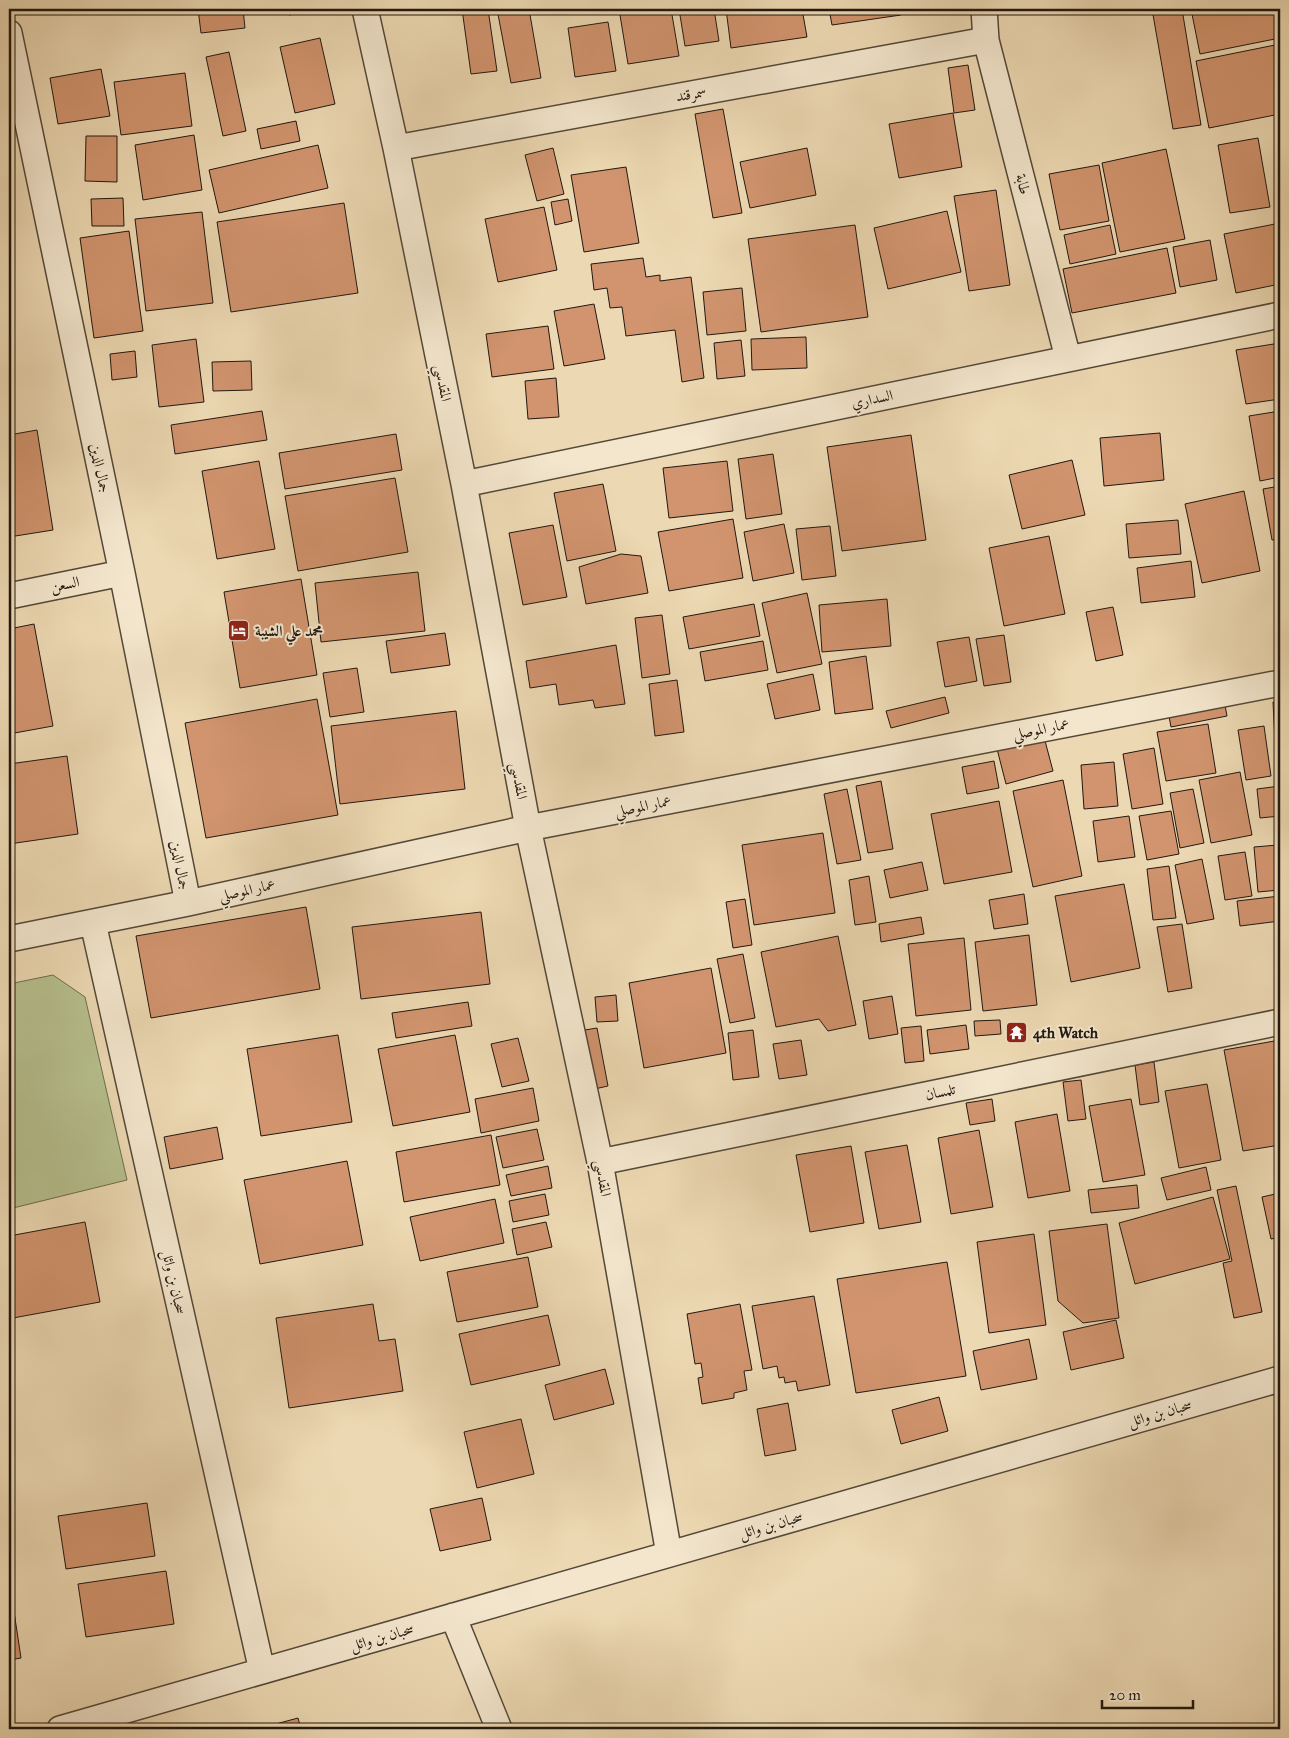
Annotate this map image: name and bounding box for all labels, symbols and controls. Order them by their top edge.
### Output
street label: سمرقند [674,82,708,107]
street label: طابة [1012,172,1034,196]
street label: المقدسي [426,363,455,404]
street label: السداري [850,386,895,415]
street label: جمال الدين [86,442,114,494]
street label: السعن [49,572,81,597]
hotel icon: محمد علي الشيبة [227,619,251,643]
place label: محمد علي الشيبة [255,622,323,646]
street label: عمار الموصلي [1011,715,1072,748]
street label: المقدسي [502,761,531,802]
street label: عمار الموصلي [613,792,674,825]
street label: جمال الدين [166,839,194,891]
street label: عمار الموصلي [217,875,278,910]
temple icon: 4th Watch [1005,1021,1029,1045]
place label: 4th Watch [1033,1024,1099,1043]
street label: تلمسان [923,1080,957,1104]
street label: المقدسي [586,1158,615,1199]
street label: سحبان بن وائل [156,1248,190,1316]
street label: سحبان بن وائل [1126,1395,1195,1433]
street label: سحبان بن وائل [737,1507,806,1545]
street label: سحبان بن وائل [348,1619,417,1657]
scale bar [1102,1678,1193,1710]
text: 20 m [1109,1686,1141,1704]

